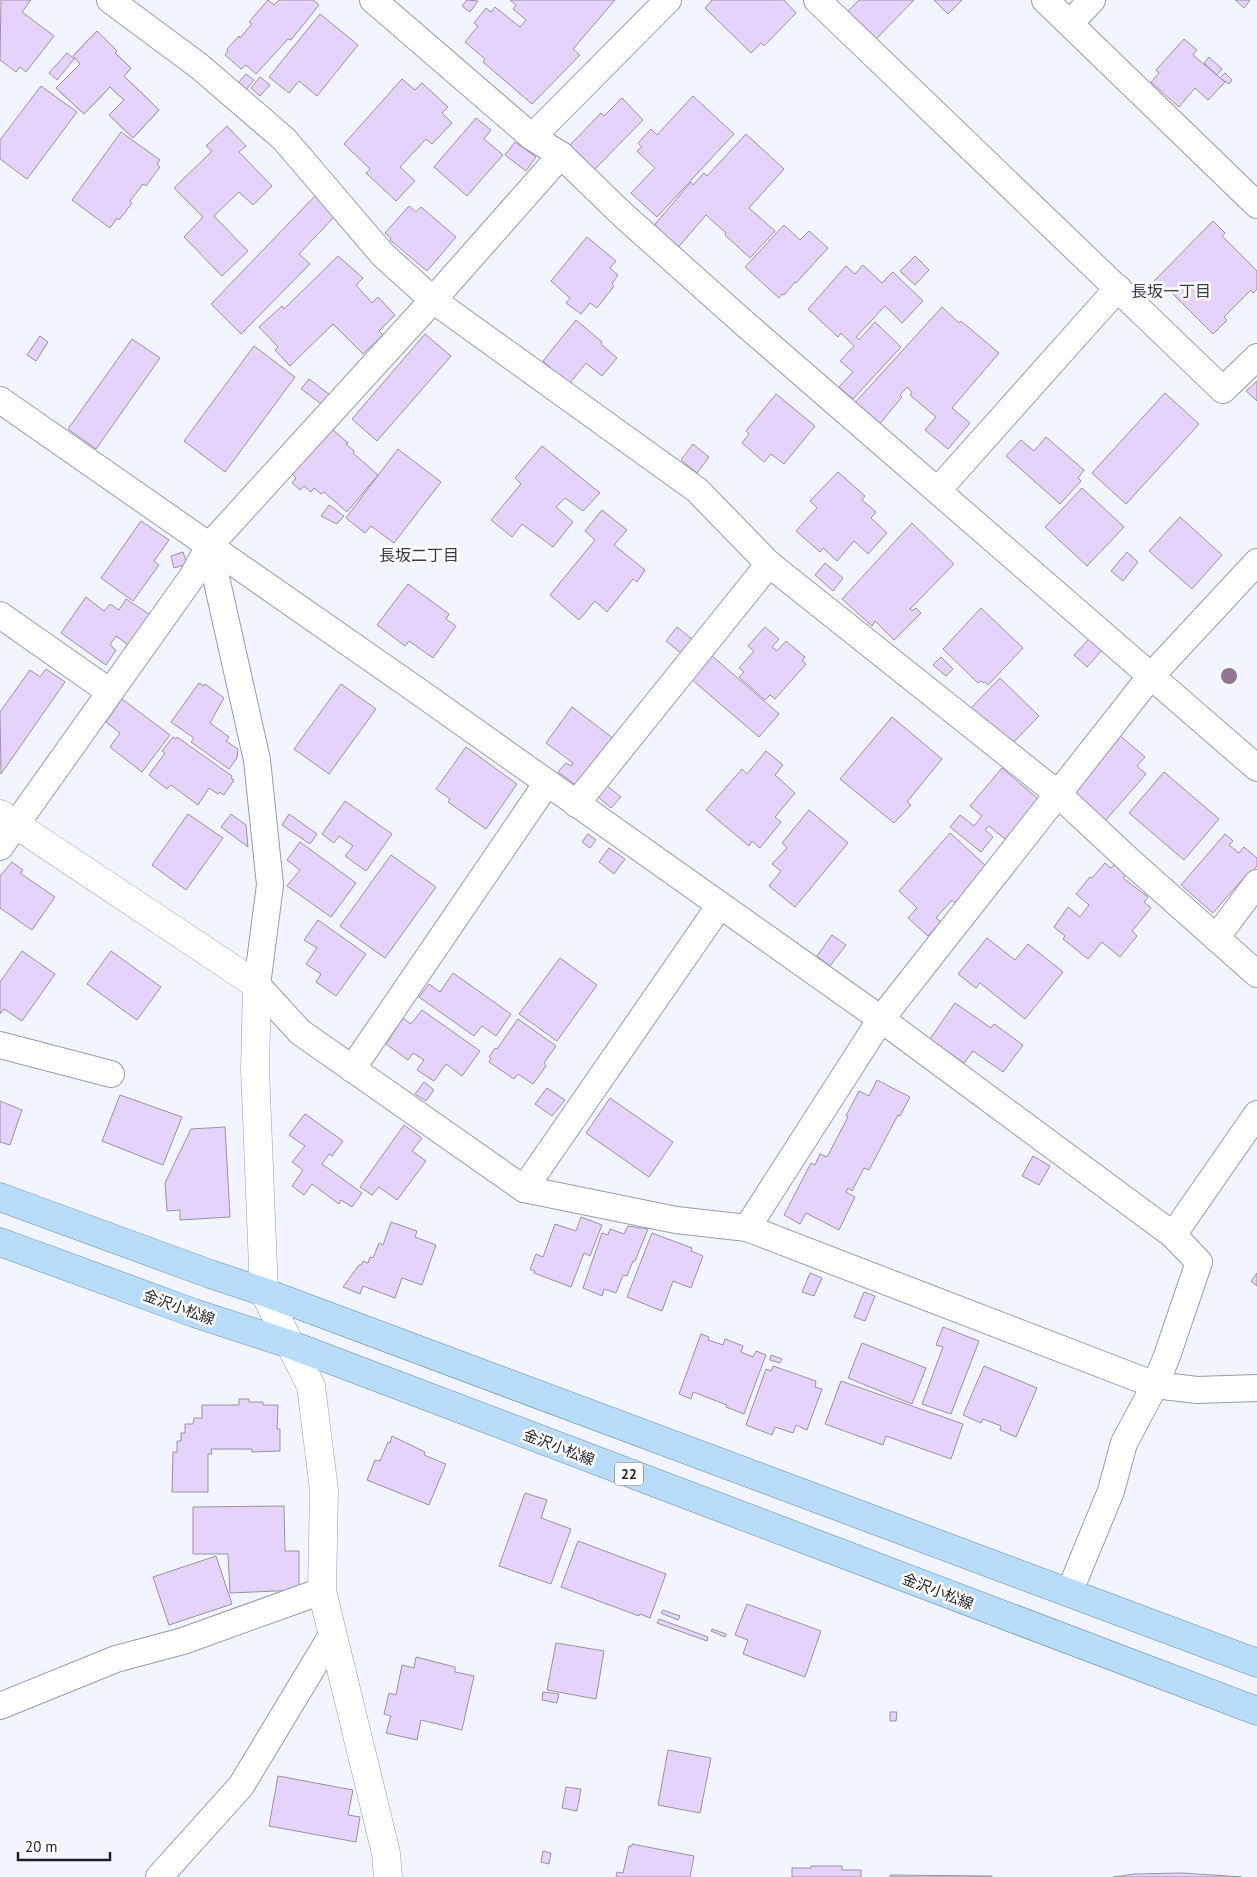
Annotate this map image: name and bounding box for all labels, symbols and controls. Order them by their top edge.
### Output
district label: 長坂一丁目 [1131,281,1211,301]
district label: 長坂二丁目 [379,545,459,565]
street label: 金沢小松線 [141,1285,217,1329]
street label: 金沢小松線 [521,1425,597,1469]
road number: 22 [615,1462,643,1486]
street label: 金沢小松線 [900,1569,976,1613]
scale bar [18,1830,110,1862]
text: 20 m [25,1837,58,1856]

